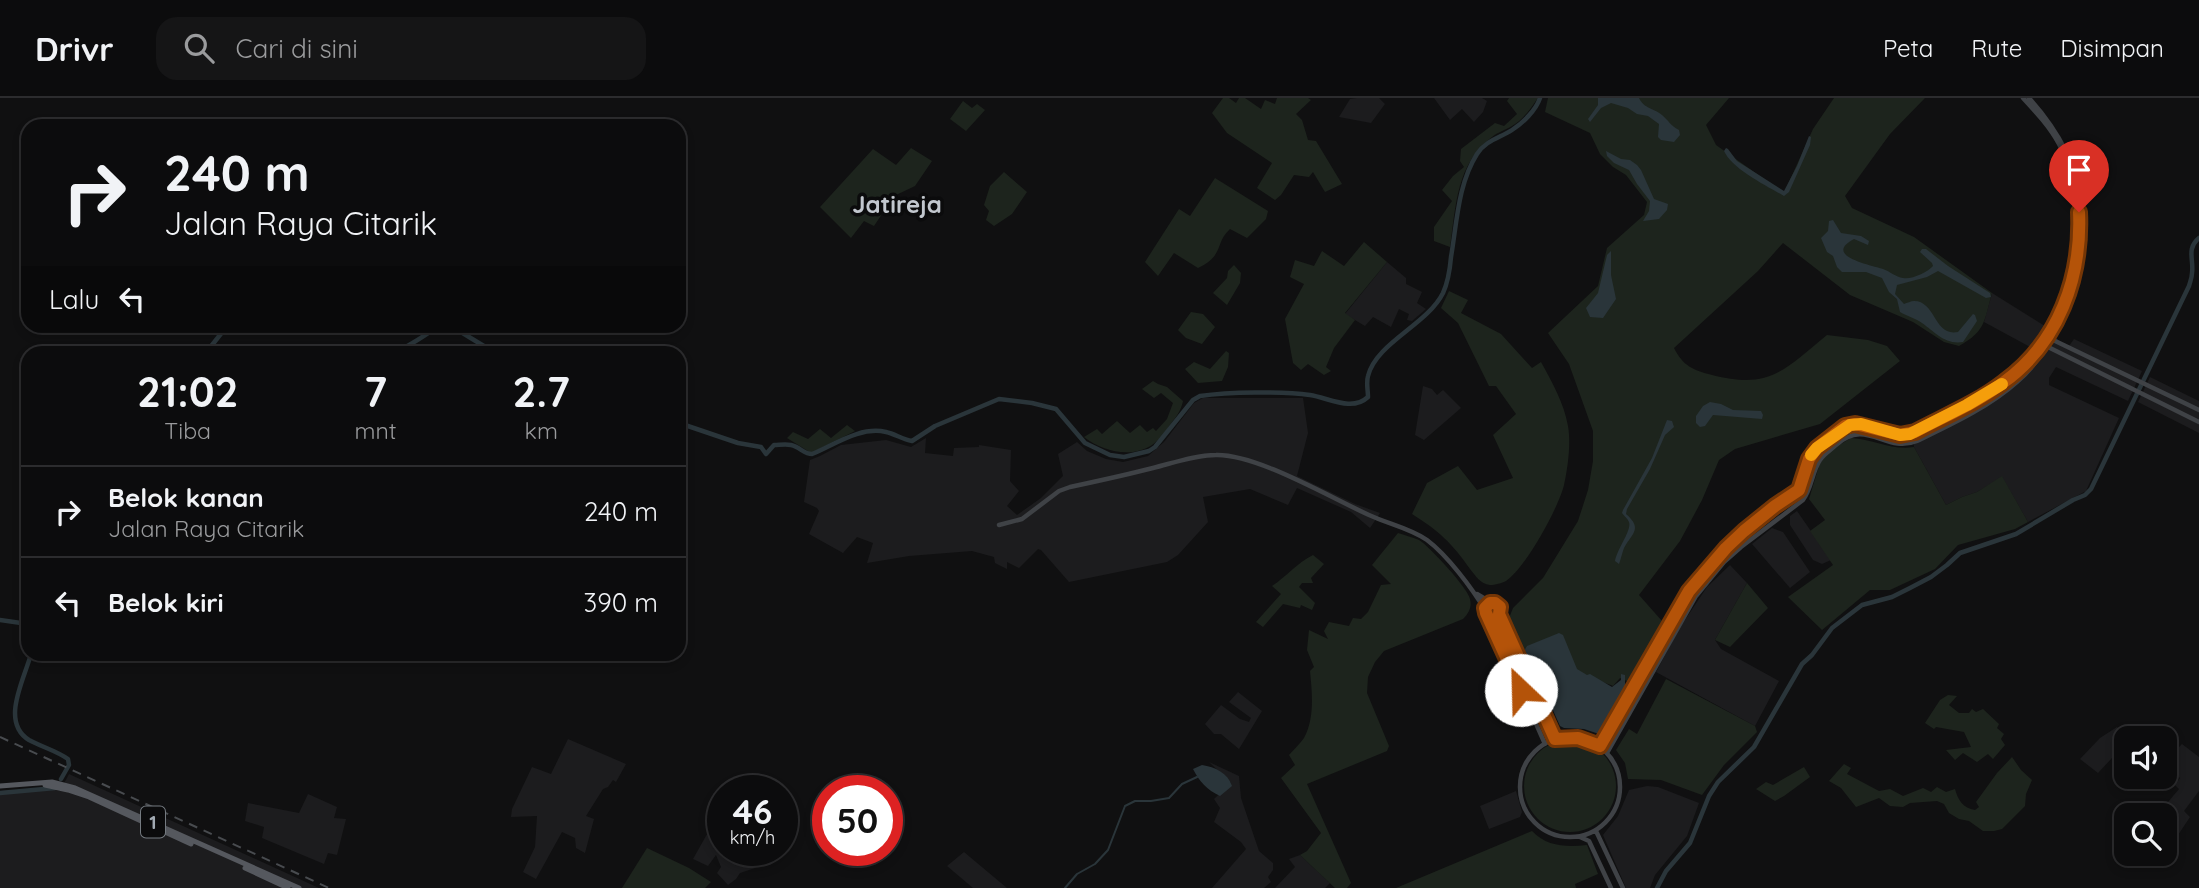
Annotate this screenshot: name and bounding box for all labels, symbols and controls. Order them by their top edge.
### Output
search box [156,17,646,80]
text: Drivr [35,28,114,69]
icon: search [180,29,218,67]
text: Cari di sini [236,32,358,65]
text: Peta [1883,33,1933,63]
text: Rute [1971,33,2022,63]
text: Disimpan [2060,33,2164,63]
pin [2049,140,2109,212]
text: 240 m [164,142,310,203]
icon: right [49,147,140,238]
icon: arrive [2060,151,2098,189]
district label: Jatireja [852,189,942,219]
text: Jalan Raya Citarik [164,203,437,243]
icon: left [113,280,151,318]
text: Lalu [49,283,99,316]
text: 21:02 [137,365,238,418]
text: 7 [364,365,387,418]
text: 2.7 [513,365,570,418]
text: Tiba [164,416,211,445]
text: mnt [354,416,397,445]
text: km [525,416,558,445]
text: Belok kanan [108,481,264,514]
icon: right [49,493,87,531]
text: 240 m [584,495,658,528]
text: Jalan Raya Citarik [108,514,304,543]
icon: left [49,584,87,622]
text: Belok kiri [108,586,224,619]
text: 390 m [584,586,658,619]
position arrow [1484,653,1558,727]
map controls [2114,726,2177,866]
button: sound [2114,726,2177,789]
speed limit sign: 50 [812,775,903,866]
text: 46 [733,789,772,833]
button: search [2114,803,2177,866]
road number: 1 [141,806,165,838]
text: km/h [730,826,775,849]

